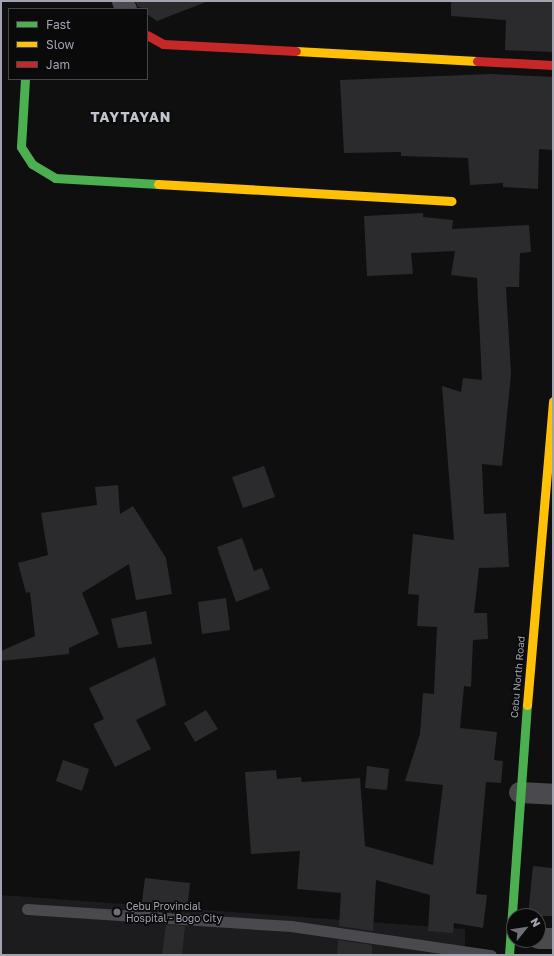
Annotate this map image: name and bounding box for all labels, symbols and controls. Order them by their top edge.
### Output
legend [8,8,148,80]
text: Fast [46,17,71,32]
text: Slow [46,37,74,52]
text: Jam [46,57,70,72]
district label: TAYTAYAN [90,109,172,125]
street label: Cebu North Road [508,636,528,718]
place label: Cebu Provincial Hospital - Bogo City [126,900,222,924]
marker: Cebu Provincial Hospital - Bogo City [111,906,123,918]
north arrow [506,908,546,948]
text: N [528,915,544,929]

